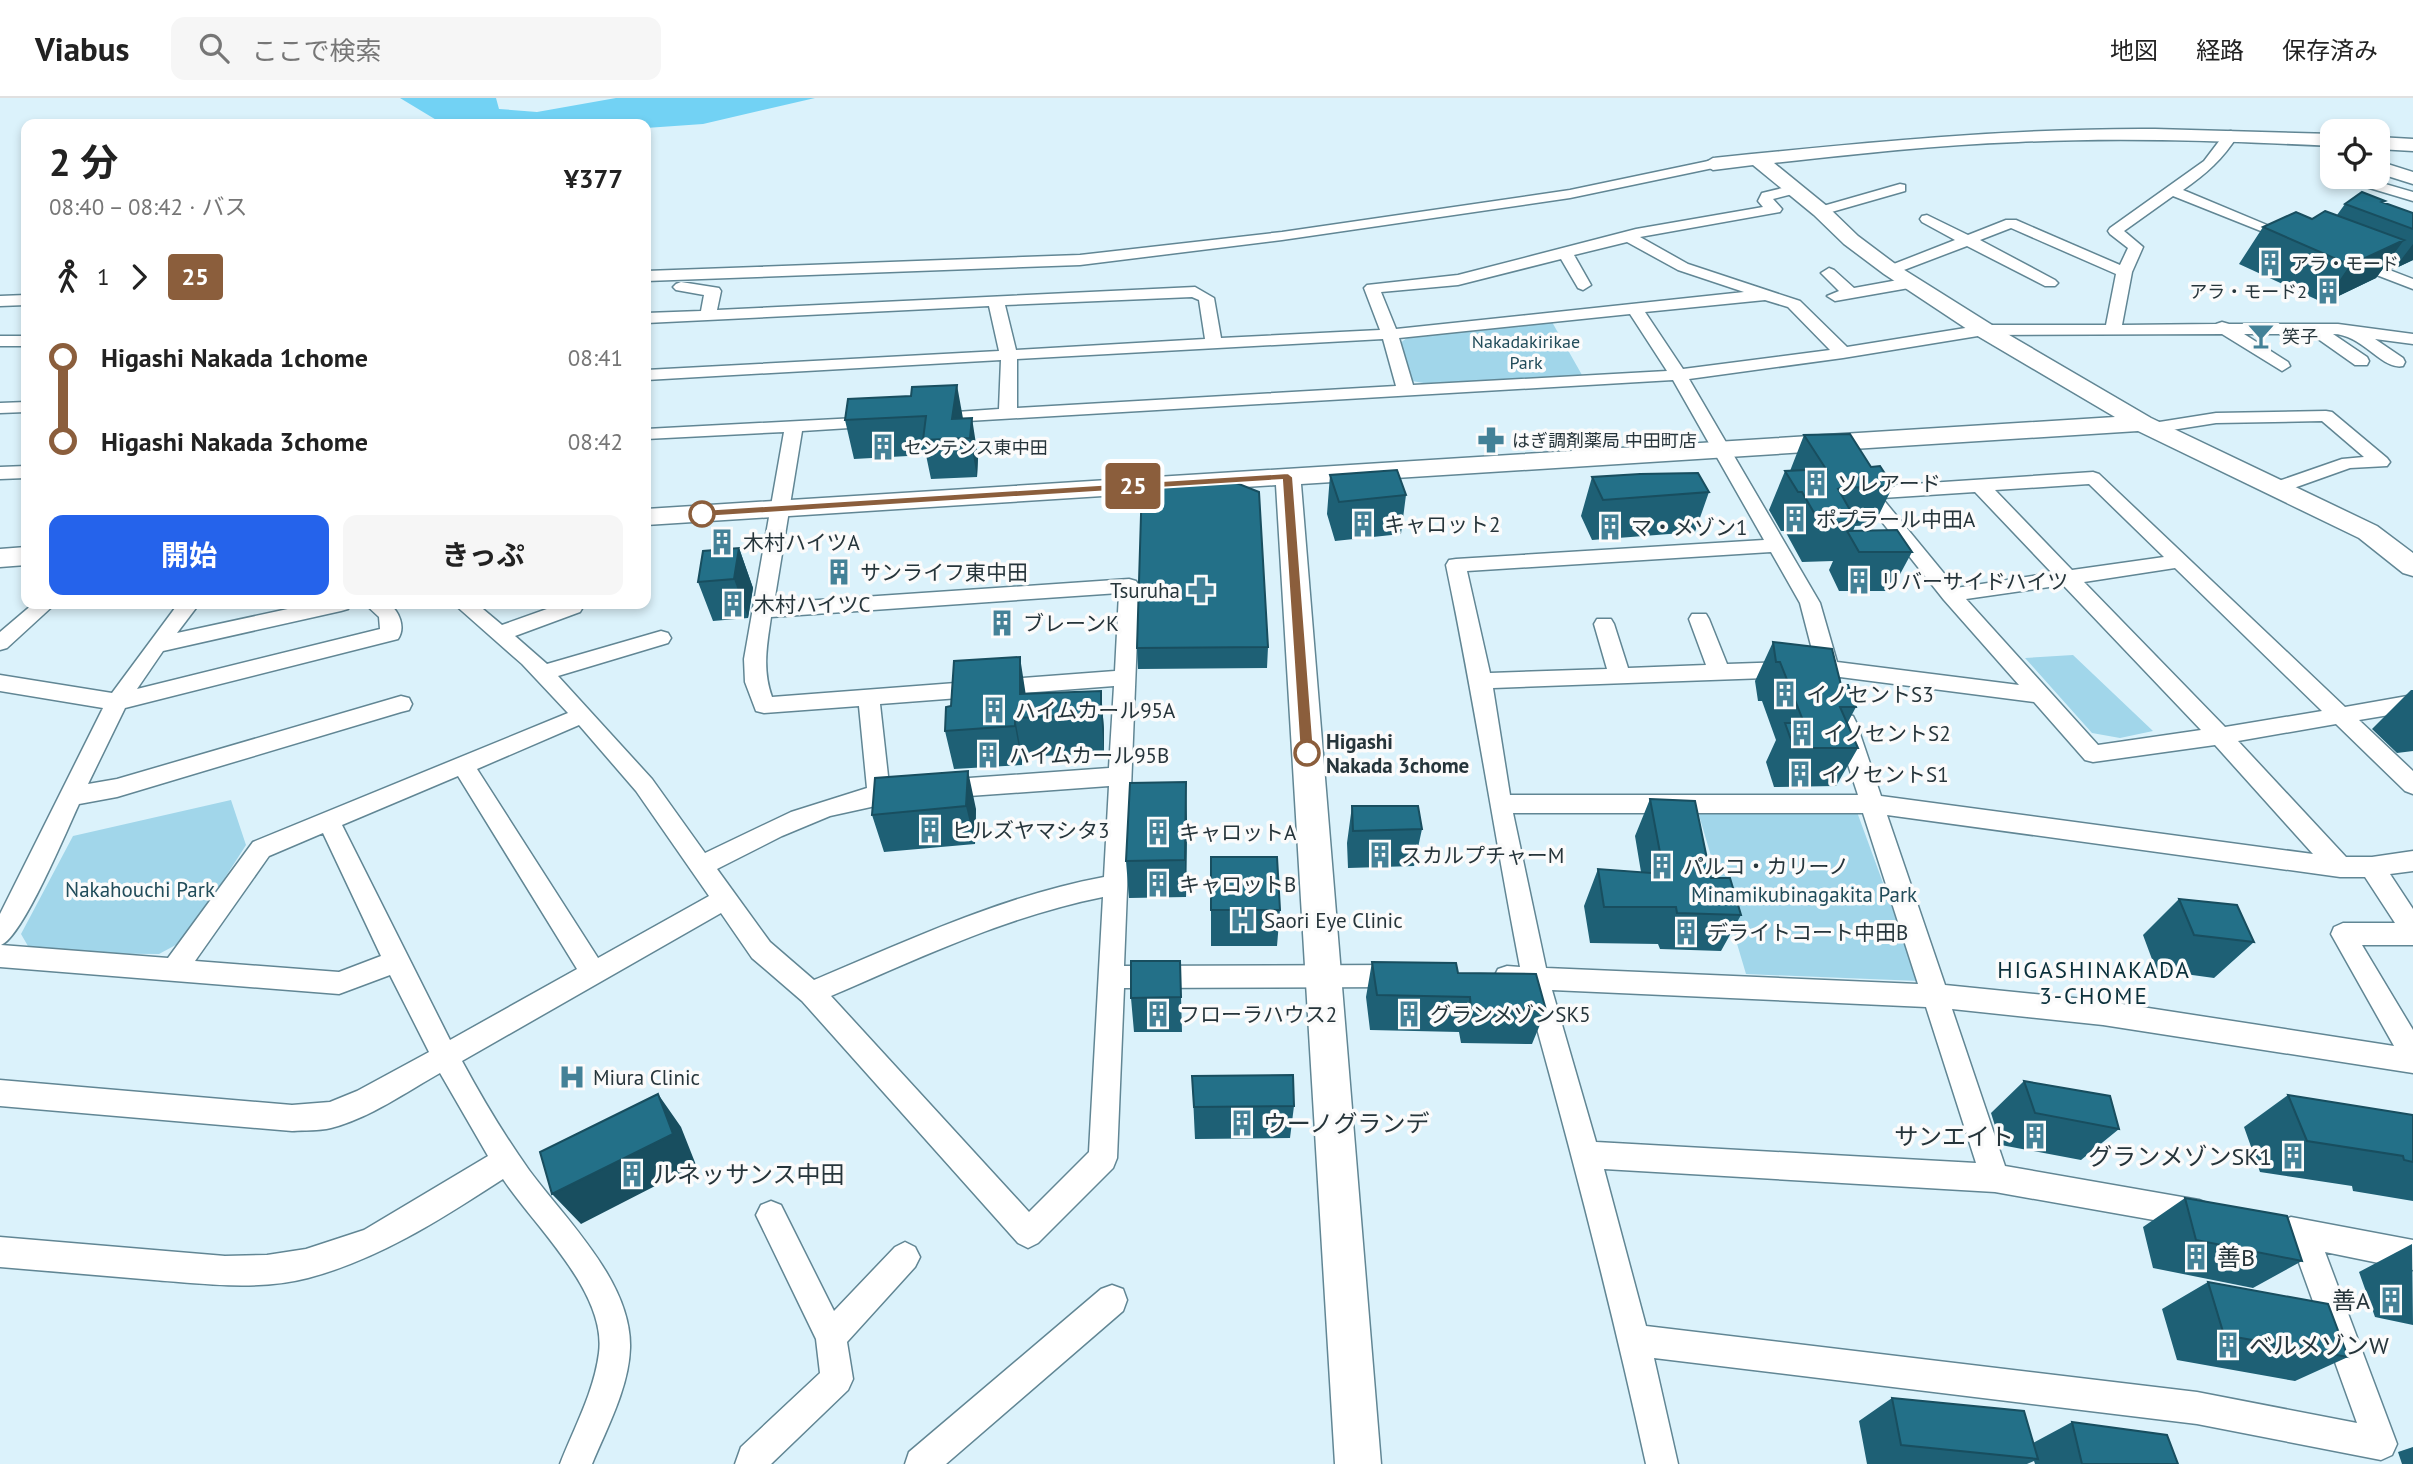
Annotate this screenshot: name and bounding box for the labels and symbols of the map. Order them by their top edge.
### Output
building icon: アラ・モード [2255,248,2285,278]
place label: アラ・モード [2291,252,2399,275]
building icon: アラ・モード2 [2313,276,2343,306]
place label: アラ・モード2 [2189,280,2307,303]
bar icon: 笑子 [2246,321,2276,351]
place label: 笑子 [2282,325,2318,348]
park label: Nakadakirikae Park [1472,330,1580,374]
pharmacy icon: はぎ調剤薬局 中田町店 [1476,425,1506,455]
place label: はぎ調剤薬局 中田町店 [1512,429,1697,452]
building icon: センテンス東中田 [868,432,898,462]
place label: センテンス東中田 [904,436,1048,459]
line badge: 25 [1102,463,1164,509]
building icon: ソレアード [1801,468,1831,498]
place label: ソレアード [1837,470,1941,497]
unlabelled marker [689,501,715,527]
building icon: ポプラール中田A [1780,504,1810,534]
place label: ポプラール中田A [1816,506,1976,533]
building icon: キャロット2 [1348,509,1378,539]
place label: キャロット2 [1384,511,1500,538]
building icon: マ・メゾン1 [1595,512,1625,542]
place label: マ・メゾン1 [1631,514,1747,541]
building icon: 木村ハイツA [707,527,737,557]
place label: 木村ハイツA [743,529,861,556]
building icon: サンライフ東中田 [824,557,854,587]
place label: サンライフ東中田 [860,559,1028,586]
building icon: リバーサイドハイツ [1844,566,1874,596]
place label: リバーサイドハイツ [1880,568,2068,595]
pharmacy icon: Tsuruha [1186,575,1216,605]
place label: Tsuruha [1110,577,1180,604]
building icon: 木村ハイツC [718,589,748,619]
place label: 木村ハイツC [754,591,871,618]
building icon: ブレーンK [987,608,1017,638]
place label: ブレーンK [1023,610,1119,637]
building icon: イノセントS3 [1770,679,1800,709]
place label: イノセントS3 [1806,681,1934,708]
building icon: ハイムカール95A [979,695,1009,725]
place label: ハイムカール95A [1015,697,1176,724]
building icon: イノセントS2 [1787,718,1817,748]
place label: イノセントS2 [1823,720,1951,747]
place label: Higashi Nakada 3chome [1326,728,1469,779]
building icon: ハイムカール95B [973,740,1003,770]
marker: Higashi Nakada 3chome [1294,740,1320,766]
place label: ハイムカール95B [1009,742,1169,769]
building icon: イノセントS1 [1785,759,1815,789]
place label: イノセントS1 [1821,761,1949,788]
building icon: ヒルズヤマシタ3 [915,815,945,845]
place label: ヒルズヤマシタ3 [951,817,1109,844]
building icon: キャロットA [1143,817,1173,847]
place label: キャロットA [1179,819,1297,846]
building icon: スカルプチャーM [1365,840,1395,870]
place label: スカルプチャーM [1401,842,1564,869]
building icon: パルコ・カリーノ [1647,851,1677,881]
place label: パルコ・カリーノ [1683,853,1849,880]
building icon: キャロットB [1143,869,1173,899]
place label: キャロットB [1179,871,1296,898]
park label: Nakahouchi Park [65,876,215,903]
park label: Minamikubinagakita Park [1691,881,1917,908]
hospital icon: Saori Eye Clinic [1228,905,1258,935]
place label: Saori Eye Clinic [1264,907,1403,934]
building icon: デライトコート中田B [1671,917,1701,947]
place label: デライトコート中田B [1707,919,1908,946]
district label: HIGASHINAKADA 3-CHOME [1997,955,2191,1010]
building icon: フローラハウス2 [1143,999,1173,1029]
building icon: グランメゾンSK5 [1394,999,1424,1029]
place label: フローラハウス2 [1179,1001,1337,1028]
place label: グランメゾンSK5 [1430,1001,1591,1028]
hospital icon: Miura Clinic [557,1062,587,1092]
place label: Miura Clinic [593,1064,700,1091]
building icon: ウーノグランデ [1227,1108,1257,1138]
place label: ウーノグランデ [1263,1108,1430,1139]
place label: サンエイト [1894,1121,2014,1152]
building icon: サンエイト [2020,1121,2050,1151]
place label: グランメゾンSK1 [2088,1141,2272,1172]
building icon: グランメゾンSK1 [2278,1141,2308,1171]
building icon: ルネッサンス中田 [617,1159,647,1189]
place label: ルネッサンス中田 [653,1159,845,1190]
building icon: 善B [2181,1242,2211,1272]
place label: 善B [2217,1242,2255,1273]
place label: 善A [2332,1285,2370,1316]
building icon: 善A [2376,1285,2406,1315]
building icon: ベルメゾンW [2213,1330,2243,1360]
place label: ベルメゾンW [2249,1330,2389,1361]

